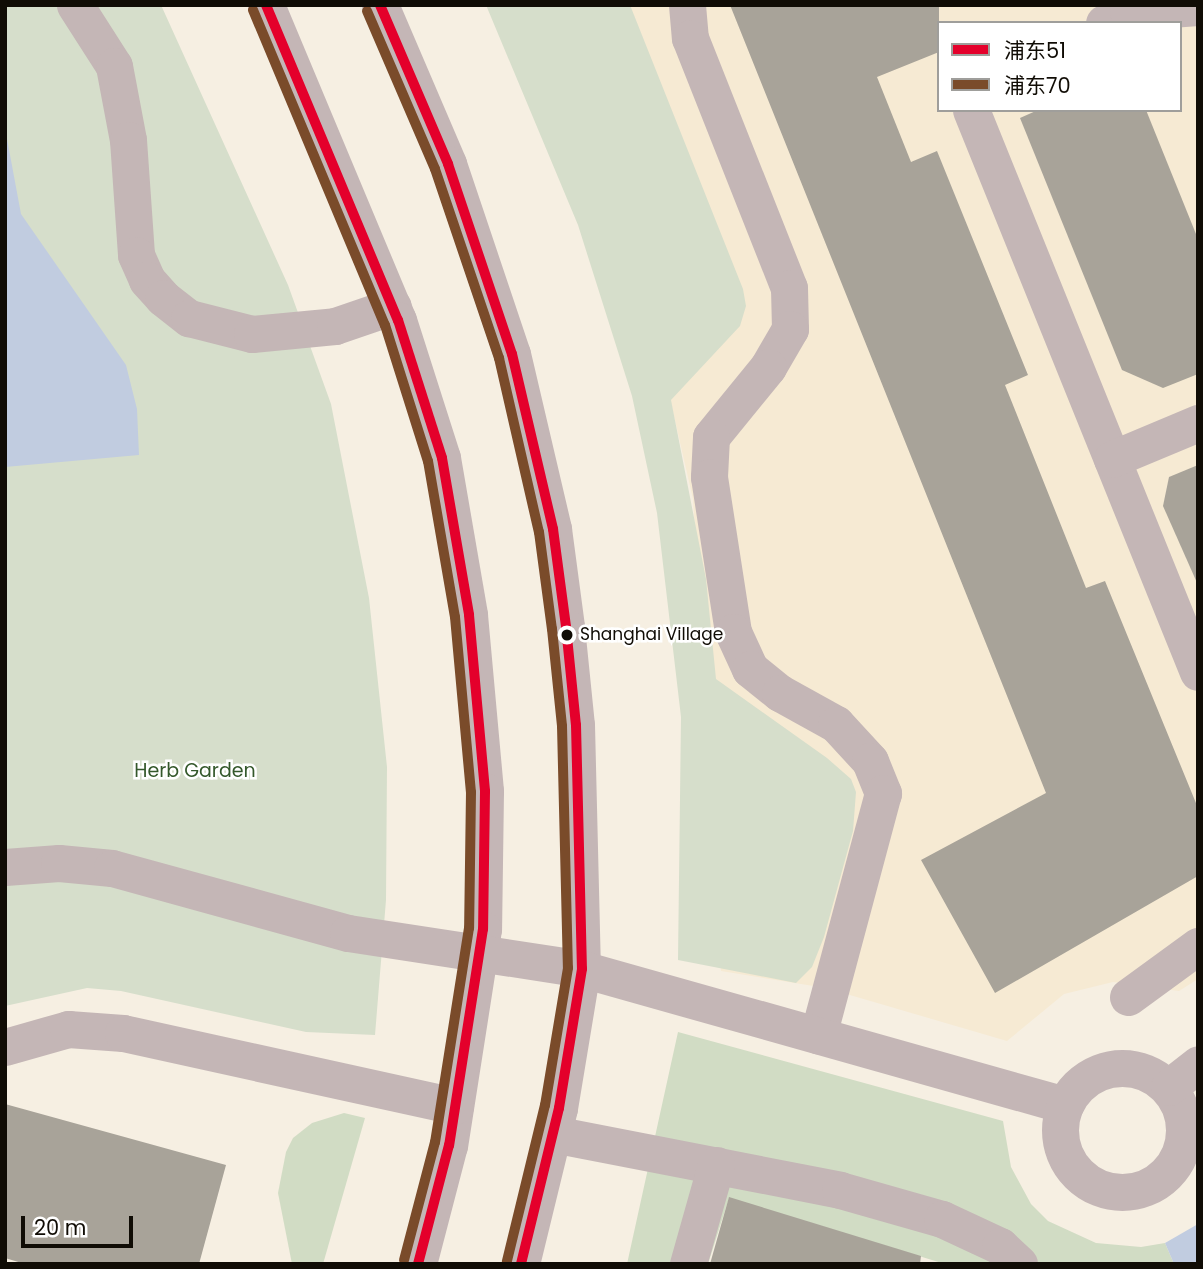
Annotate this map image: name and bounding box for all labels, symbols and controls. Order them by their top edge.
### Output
legend [937,21,1182,112]
text: 浦东51 [1004,36,1066,65]
text: 浦东70 [1004,71,1071,100]
place label: Shanghai Village [580,625,723,645]
marker: Shanghai Village [560,628,574,642]
park label: Herb Garden [134,760,256,782]
scale bar [24,1202,136,1246]
text: 20 m [34,1213,87,1242]

